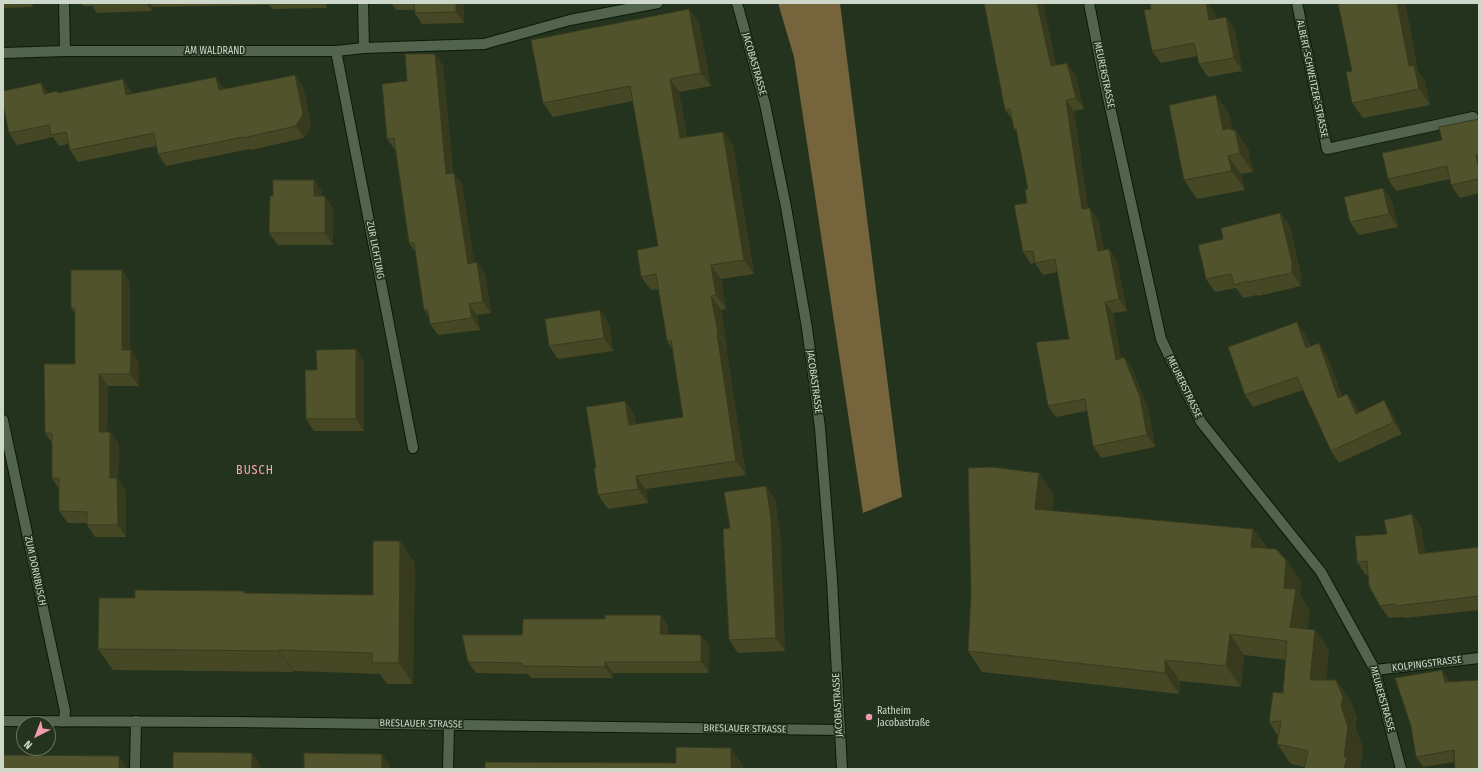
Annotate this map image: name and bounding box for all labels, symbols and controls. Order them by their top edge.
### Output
street label: ALBERT-SCHWEITZER-STRASSE [1294,19,1330,139]
street label: JACOBASTRASSE [739,31,769,97]
street label: MEURERSTRASSE [1091,41,1117,109]
street label: AM WALDRAND [185,45,245,57]
street label: ZUR LICHTUNG [364,220,386,280]
street label: JACOBASTRASSE [804,349,824,415]
street label: MEURERSTRASSE [1164,354,1204,420]
district label: BUSCH [236,464,274,478]
street label: ZUM DORNBUSCH [22,535,48,607]
street label: KOLPINGSTRASSE [1391,654,1463,674]
street label: MEURERSTRASSE [1367,665,1397,733]
street label: JACOBASTRASSE [830,673,846,737]
place label: Ratheim Jacobastraße [877,705,930,728]
marker: Ratheim Jacobastraße [864,712,874,722]
north arrow [16,716,56,756]
street label: BRESLAUER STRASSE [379,717,463,731]
street label: BRESLAUER STRASSE [703,722,787,736]
text: N [22,738,35,752]

